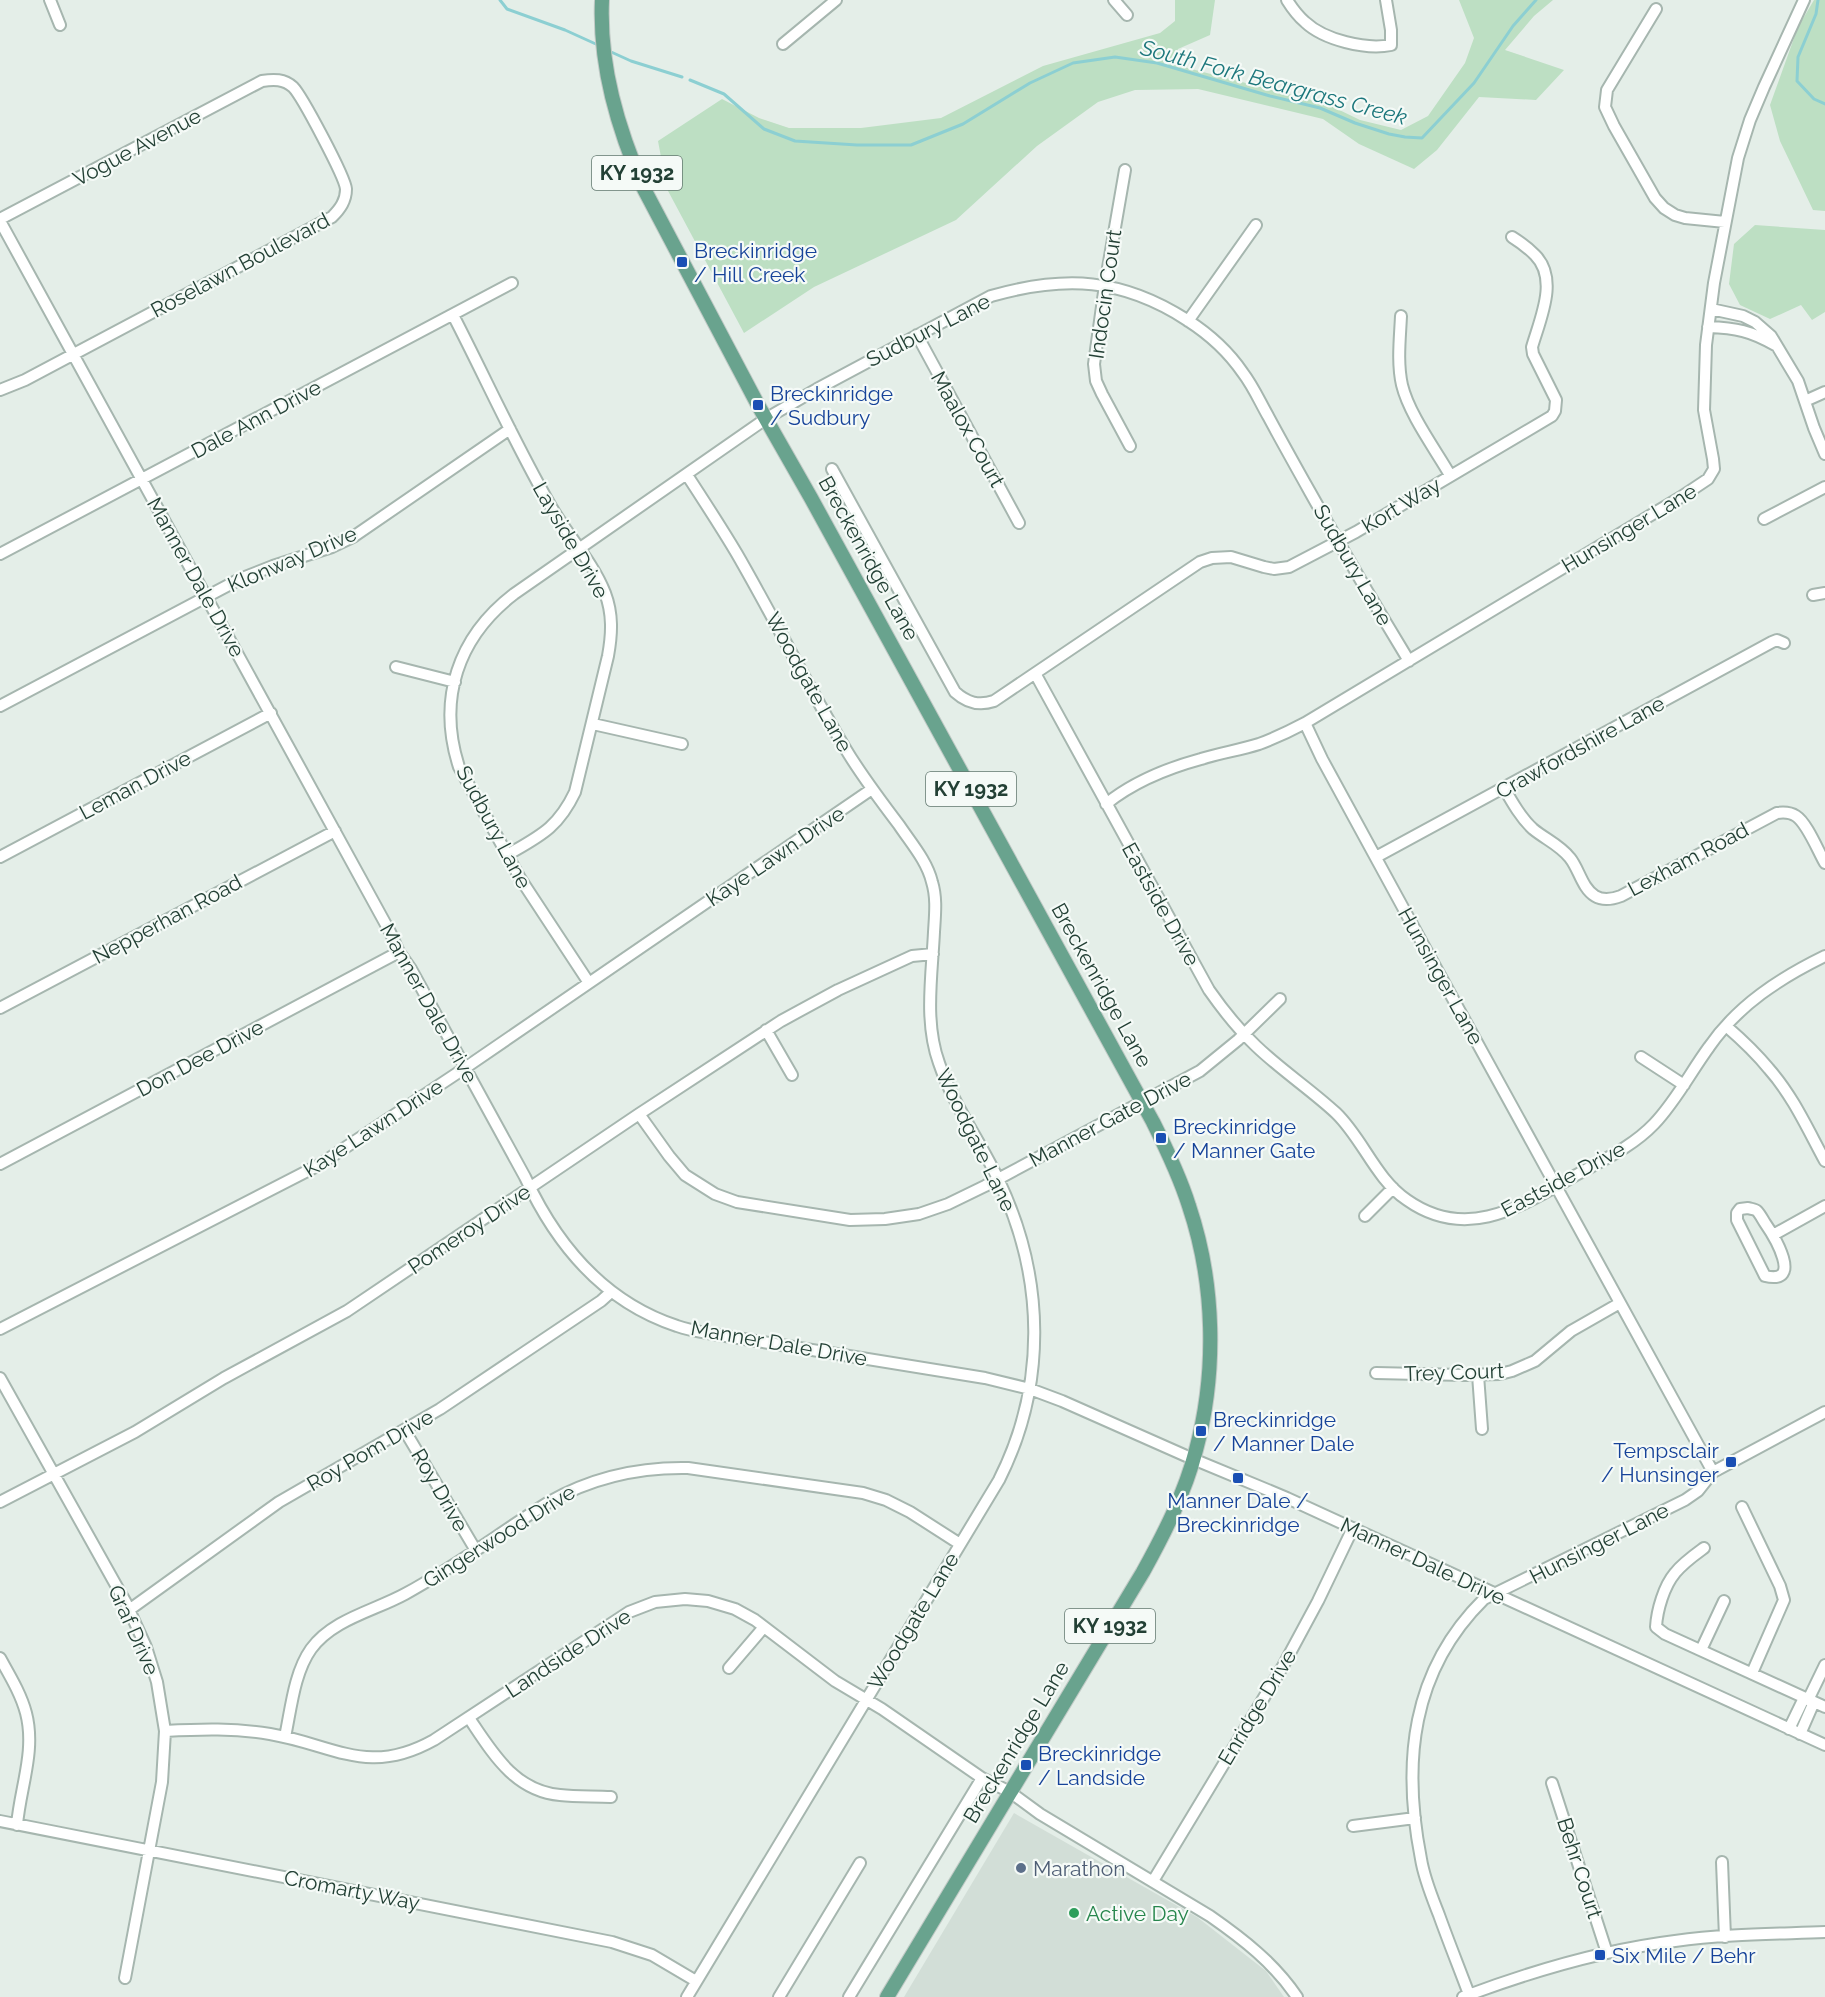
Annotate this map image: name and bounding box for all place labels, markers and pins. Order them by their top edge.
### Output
place label: Breckinridge / Hill Creek [694,238,817,287]
marker: Breckinridge / Hill Creek [675,255,689,269]
place label: Breckinridge / Sudbury [770,381,893,430]
marker: Breckinridge / Sudbury [751,398,765,412]
place label: Breckinridge / Manner Gate [1173,1114,1315,1163]
marker: Breckinridge / Manner Gate [1154,1131,1168,1145]
place label: Breckinridge / Manner Dale [1213,1407,1354,1456]
marker: Breckinridge / Manner Dale [1194,1424,1208,1438]
place label: Tempsclair / Hunsinger [1601,1438,1720,1487]
marker: Tempsclair / Hunsinger [1724,1455,1738,1469]
marker: Manner Dale / Breckinridge [1231,1471,1245,1485]
place label: Manner Dale / Breckinridge [1167,1488,1309,1537]
place label: Breckinridge / Landside [1038,1741,1161,1790]
marker: Breckinridge / Landside [1019,1758,1033,1772]
place label: Marathon [1033,1856,1125,1881]
marker: Marathon [1014,1861,1028,1875]
place label: Active Day [1086,1901,1189,1926]
marker: Active Day [1067,1906,1081,1920]
place label: Six Mile / Behr [1612,1943,1756,1968]
marker: Six Mile / Behr [1593,1948,1607,1962]

